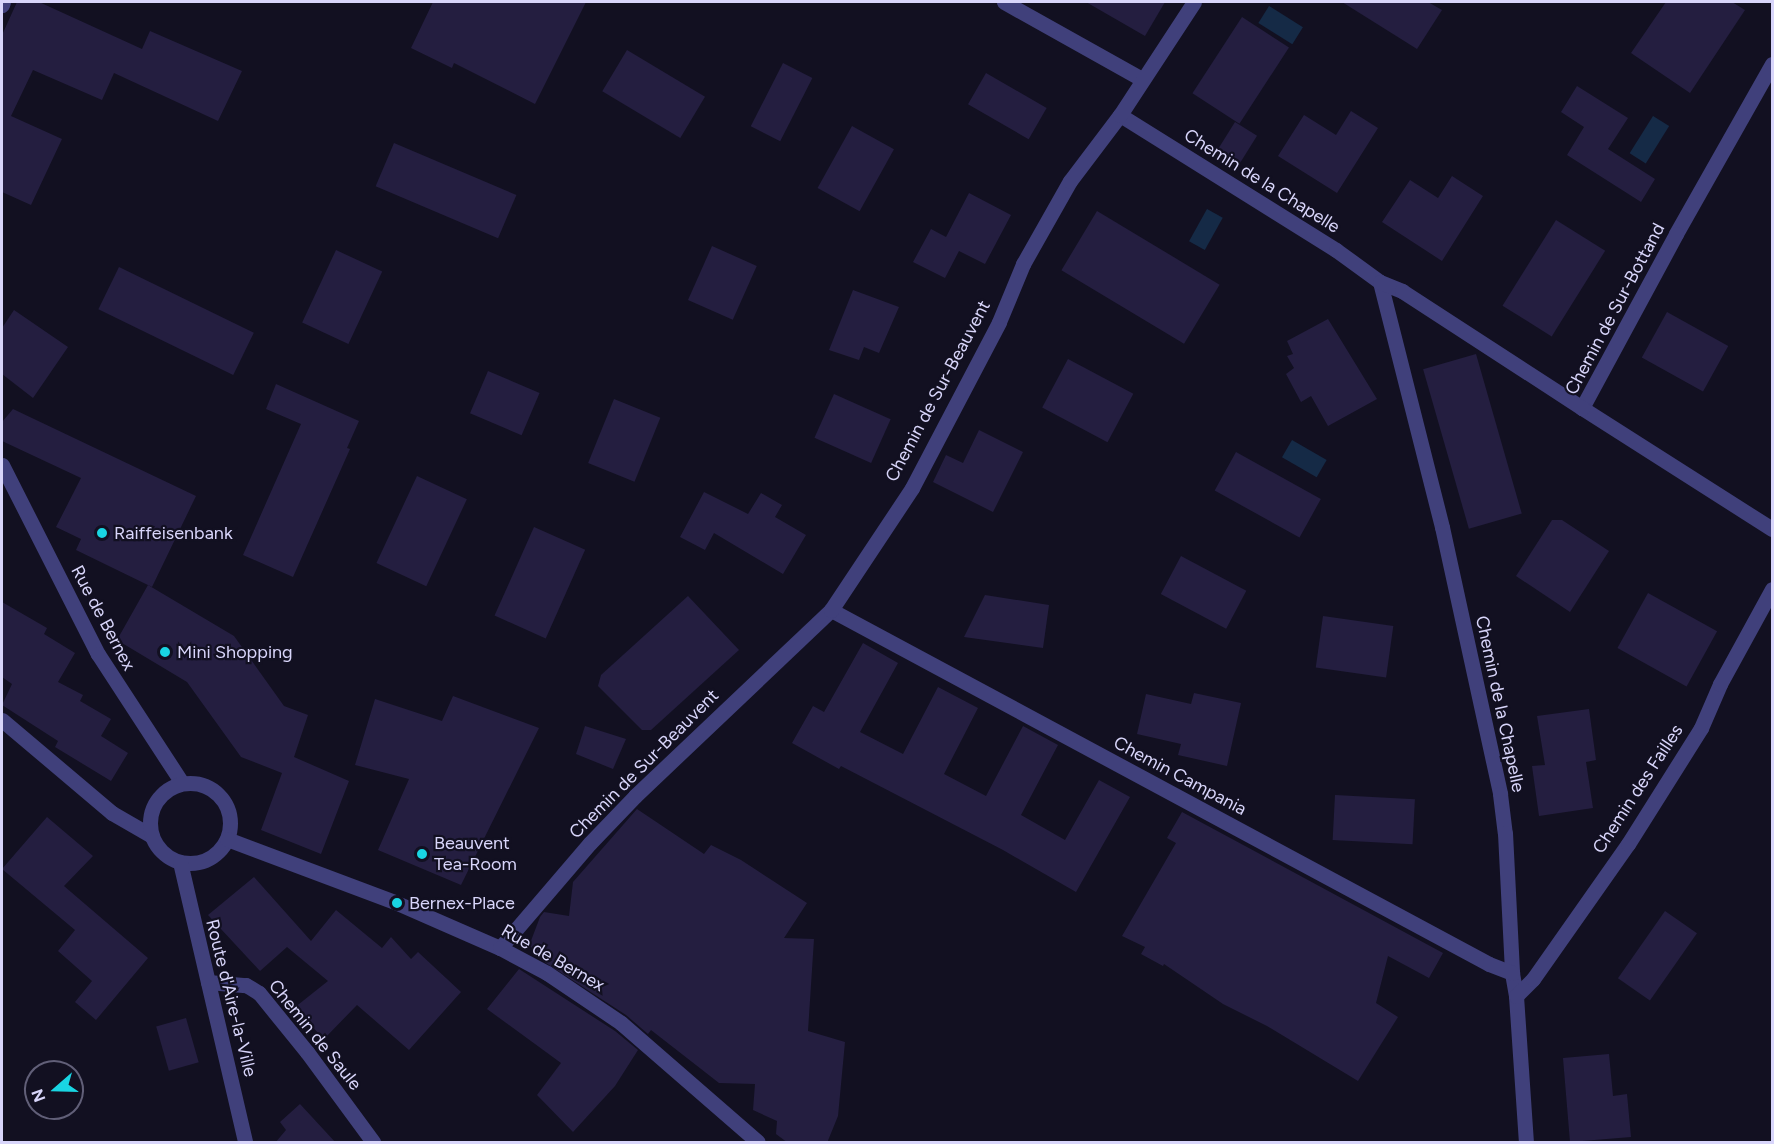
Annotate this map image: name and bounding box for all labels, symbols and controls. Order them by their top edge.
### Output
street label: Chemin de la Chapelle [1180,124,1344,238]
street label: Chemin de Sur-Bottand [1561,220,1669,398]
street label: Chemin de Sur-Beauvent [881,297,995,485]
place label: Raiffeisenbank [114,522,233,544]
marker: Raiffeisenbank [95,526,109,540]
street label: Rue de Bernex [66,562,140,674]
street label: Chemin de la Chapelle [1471,614,1529,794]
place label: Mini Shopping [177,641,293,663]
marker: Mini Shopping [158,645,172,659]
street label: Chemin de Sur-Beauvent [565,685,723,843]
street label: Chemin des Failles [1588,721,1688,857]
street label: Chemin Campania [1110,732,1250,820]
place label: Beauvent Tea-Room [434,833,517,876]
marker: Beauvent Tea-Room [415,847,429,861]
place label: Bernex-Place [409,892,515,914]
marker: Bernex-Place [390,896,404,910]
street label: Route d'Aire-la-Ville [201,917,261,1079]
street label: Rue de Bernex [498,920,608,996]
street label: Chemin de Saule [264,975,366,1095]
north arrow [24,1060,84,1120]
text: N [27,1087,50,1105]

